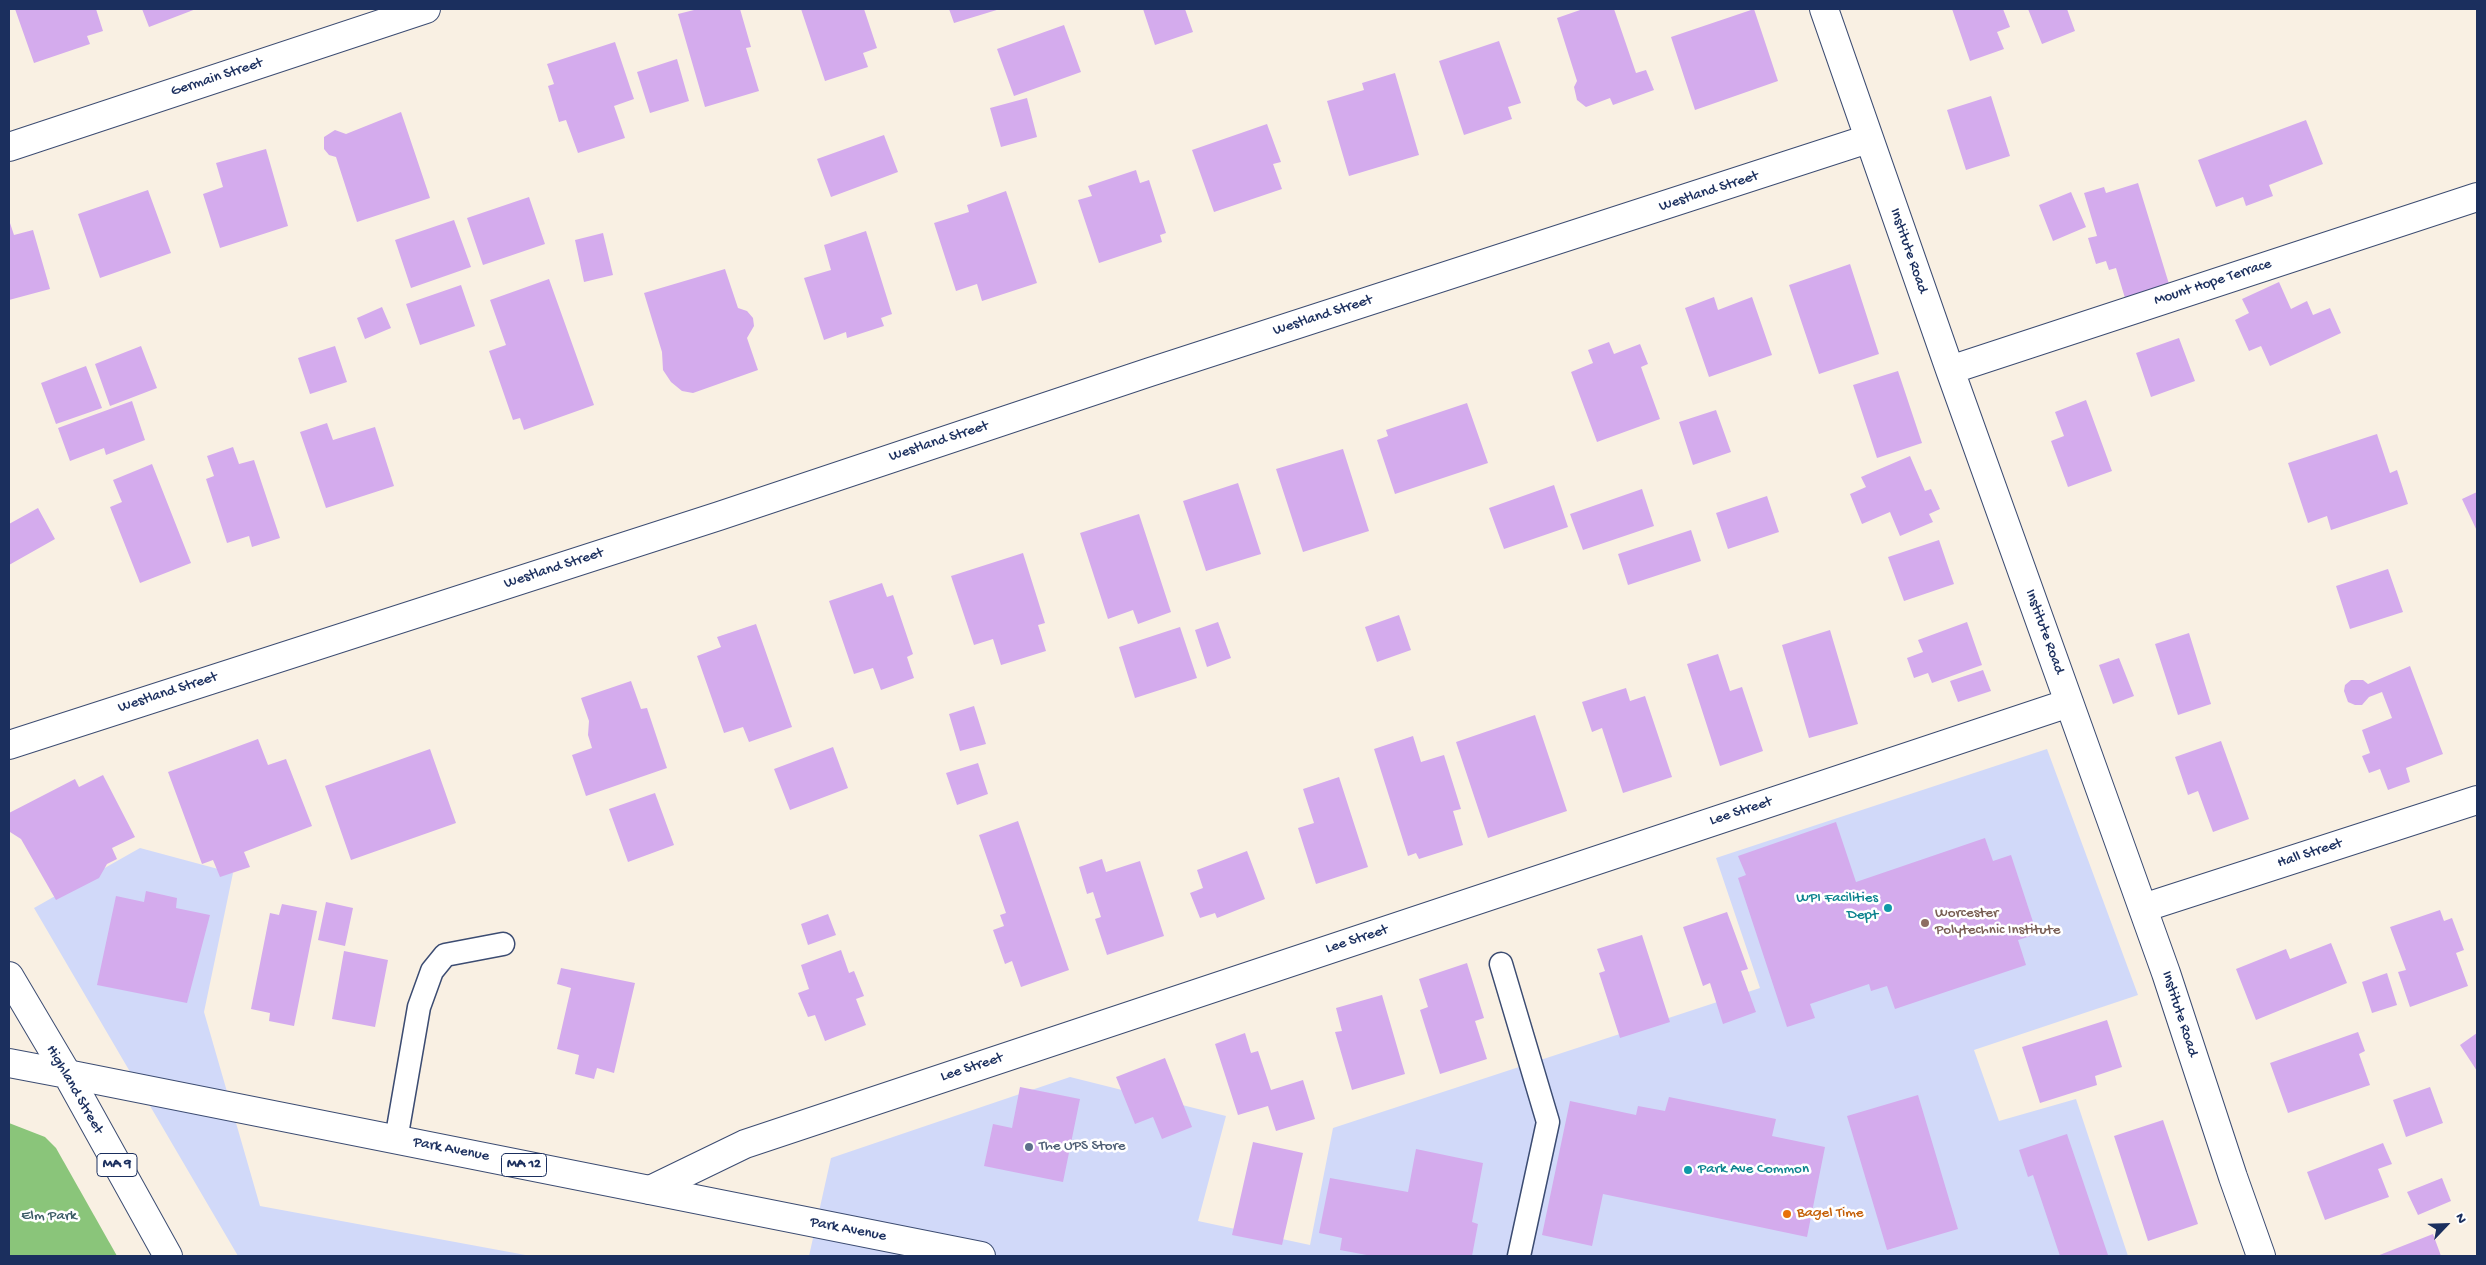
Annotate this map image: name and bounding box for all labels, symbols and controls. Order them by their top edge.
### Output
street label: Germain Street [169,55,265,101]
street label: Westland Street [1657,167,1761,217]
street label: Institute Road [1885,206,1931,296]
street label: Mount Hope Terrace [2152,256,2274,310]
street label: Westland Street [1271,291,1375,341]
street label: Westland Street [887,417,991,467]
street label: Westland Street [502,544,606,594]
street label: Institute Road [2020,587,2068,677]
street label: Westland Street [116,668,220,718]
street label: Lee Street [1708,793,1774,831]
street label: Hall Street [2275,835,2345,873]
place label: WPI Facilities Dept [1796,890,1878,925]
marker: WPI Facilities Dept [1882,902,1894,914]
place label: Worcester Polytechnic Institute [1935,905,2060,940]
marker: Worcester Polytechnic Institute [1919,917,1931,929]
street label: Lee Street [1324,921,1390,959]
street label: Institute Road [2157,969,2201,1059]
street label: Highland Street [41,1042,107,1138]
street label: Lee Street [939,1049,1005,1087]
street label: Park Avenue [411,1134,491,1166]
place label: The UPS Store [1039,1138,1125,1156]
marker: The UPS Store [1023,1141,1035,1153]
road number: MA 9 [97,1154,137,1176]
road number: MA 12 [502,1154,546,1176]
place label: Park Ave Common [1698,1161,1809,1179]
marker: Park Ave Common [1682,1164,1694,1176]
north arrow [2421,1200,2471,1250]
place label: Bagel Time [1797,1205,1864,1223]
park label: Elm Park [21,1208,77,1226]
marker: Bagel Time [1781,1208,1793,1220]
text: N [2451,1211,2470,1226]
street label: Park Avenue [808,1214,888,1246]

